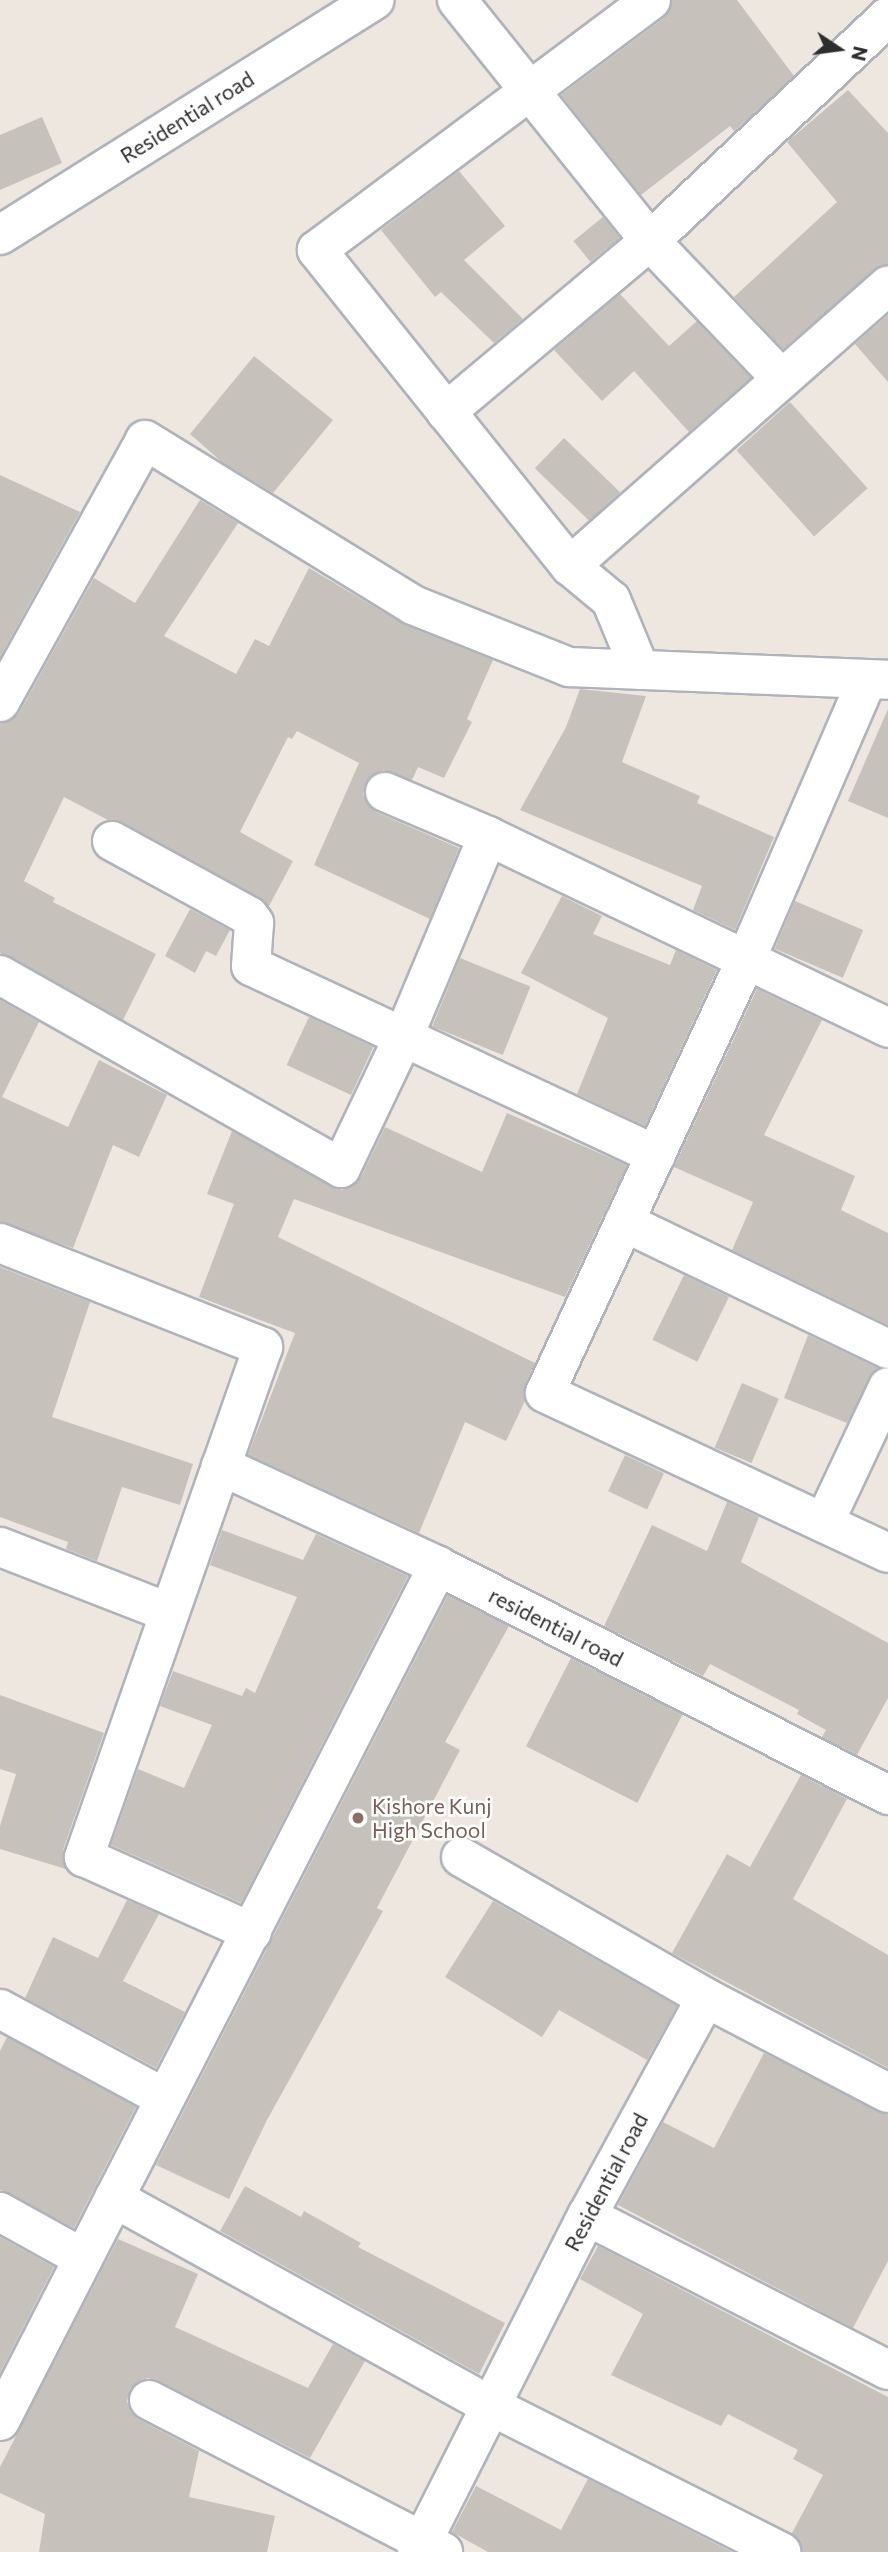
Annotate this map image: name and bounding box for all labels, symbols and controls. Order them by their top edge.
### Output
north arrow [804,14,874,84]
text: N [847,44,873,63]
street label: Residential road [116,66,258,168]
street label: residential road [485,1582,627,1672]
place label: Kishore Kunj High School [372,1793,492,1843]
marker: Kishore Kunj High School [350,1810,366,1826]
street label: Residential road [559,2109,653,2255]

